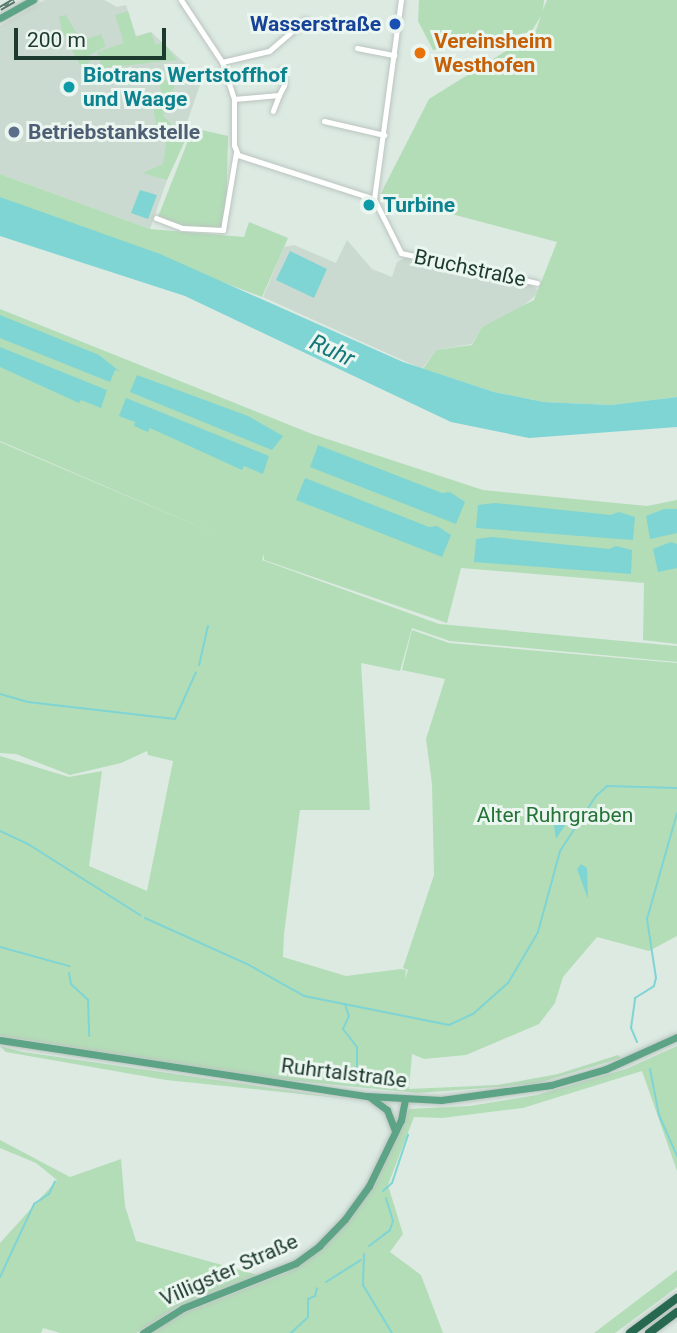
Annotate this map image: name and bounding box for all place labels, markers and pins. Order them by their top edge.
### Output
place label: Wasserstraße [250,11,381,37]
marker: Wasserstraße [387,16,403,32]
place label: Vereinsheim Westhofen [434,28,552,78]
marker: Vereinsheim Westhofen [412,45,428,61]
place label: Biotrans Wertstoffhof und Waage [83,62,288,112]
marker: Biotrans Wertstoffhof und Waage [61,79,77,95]
place label: Betriebstankstelle [28,119,200,145]
marker: Betriebstankstelle [6,124,22,140]
place label: Turbine [383,192,455,218]
marker: Turbine [361,197,377,213]

